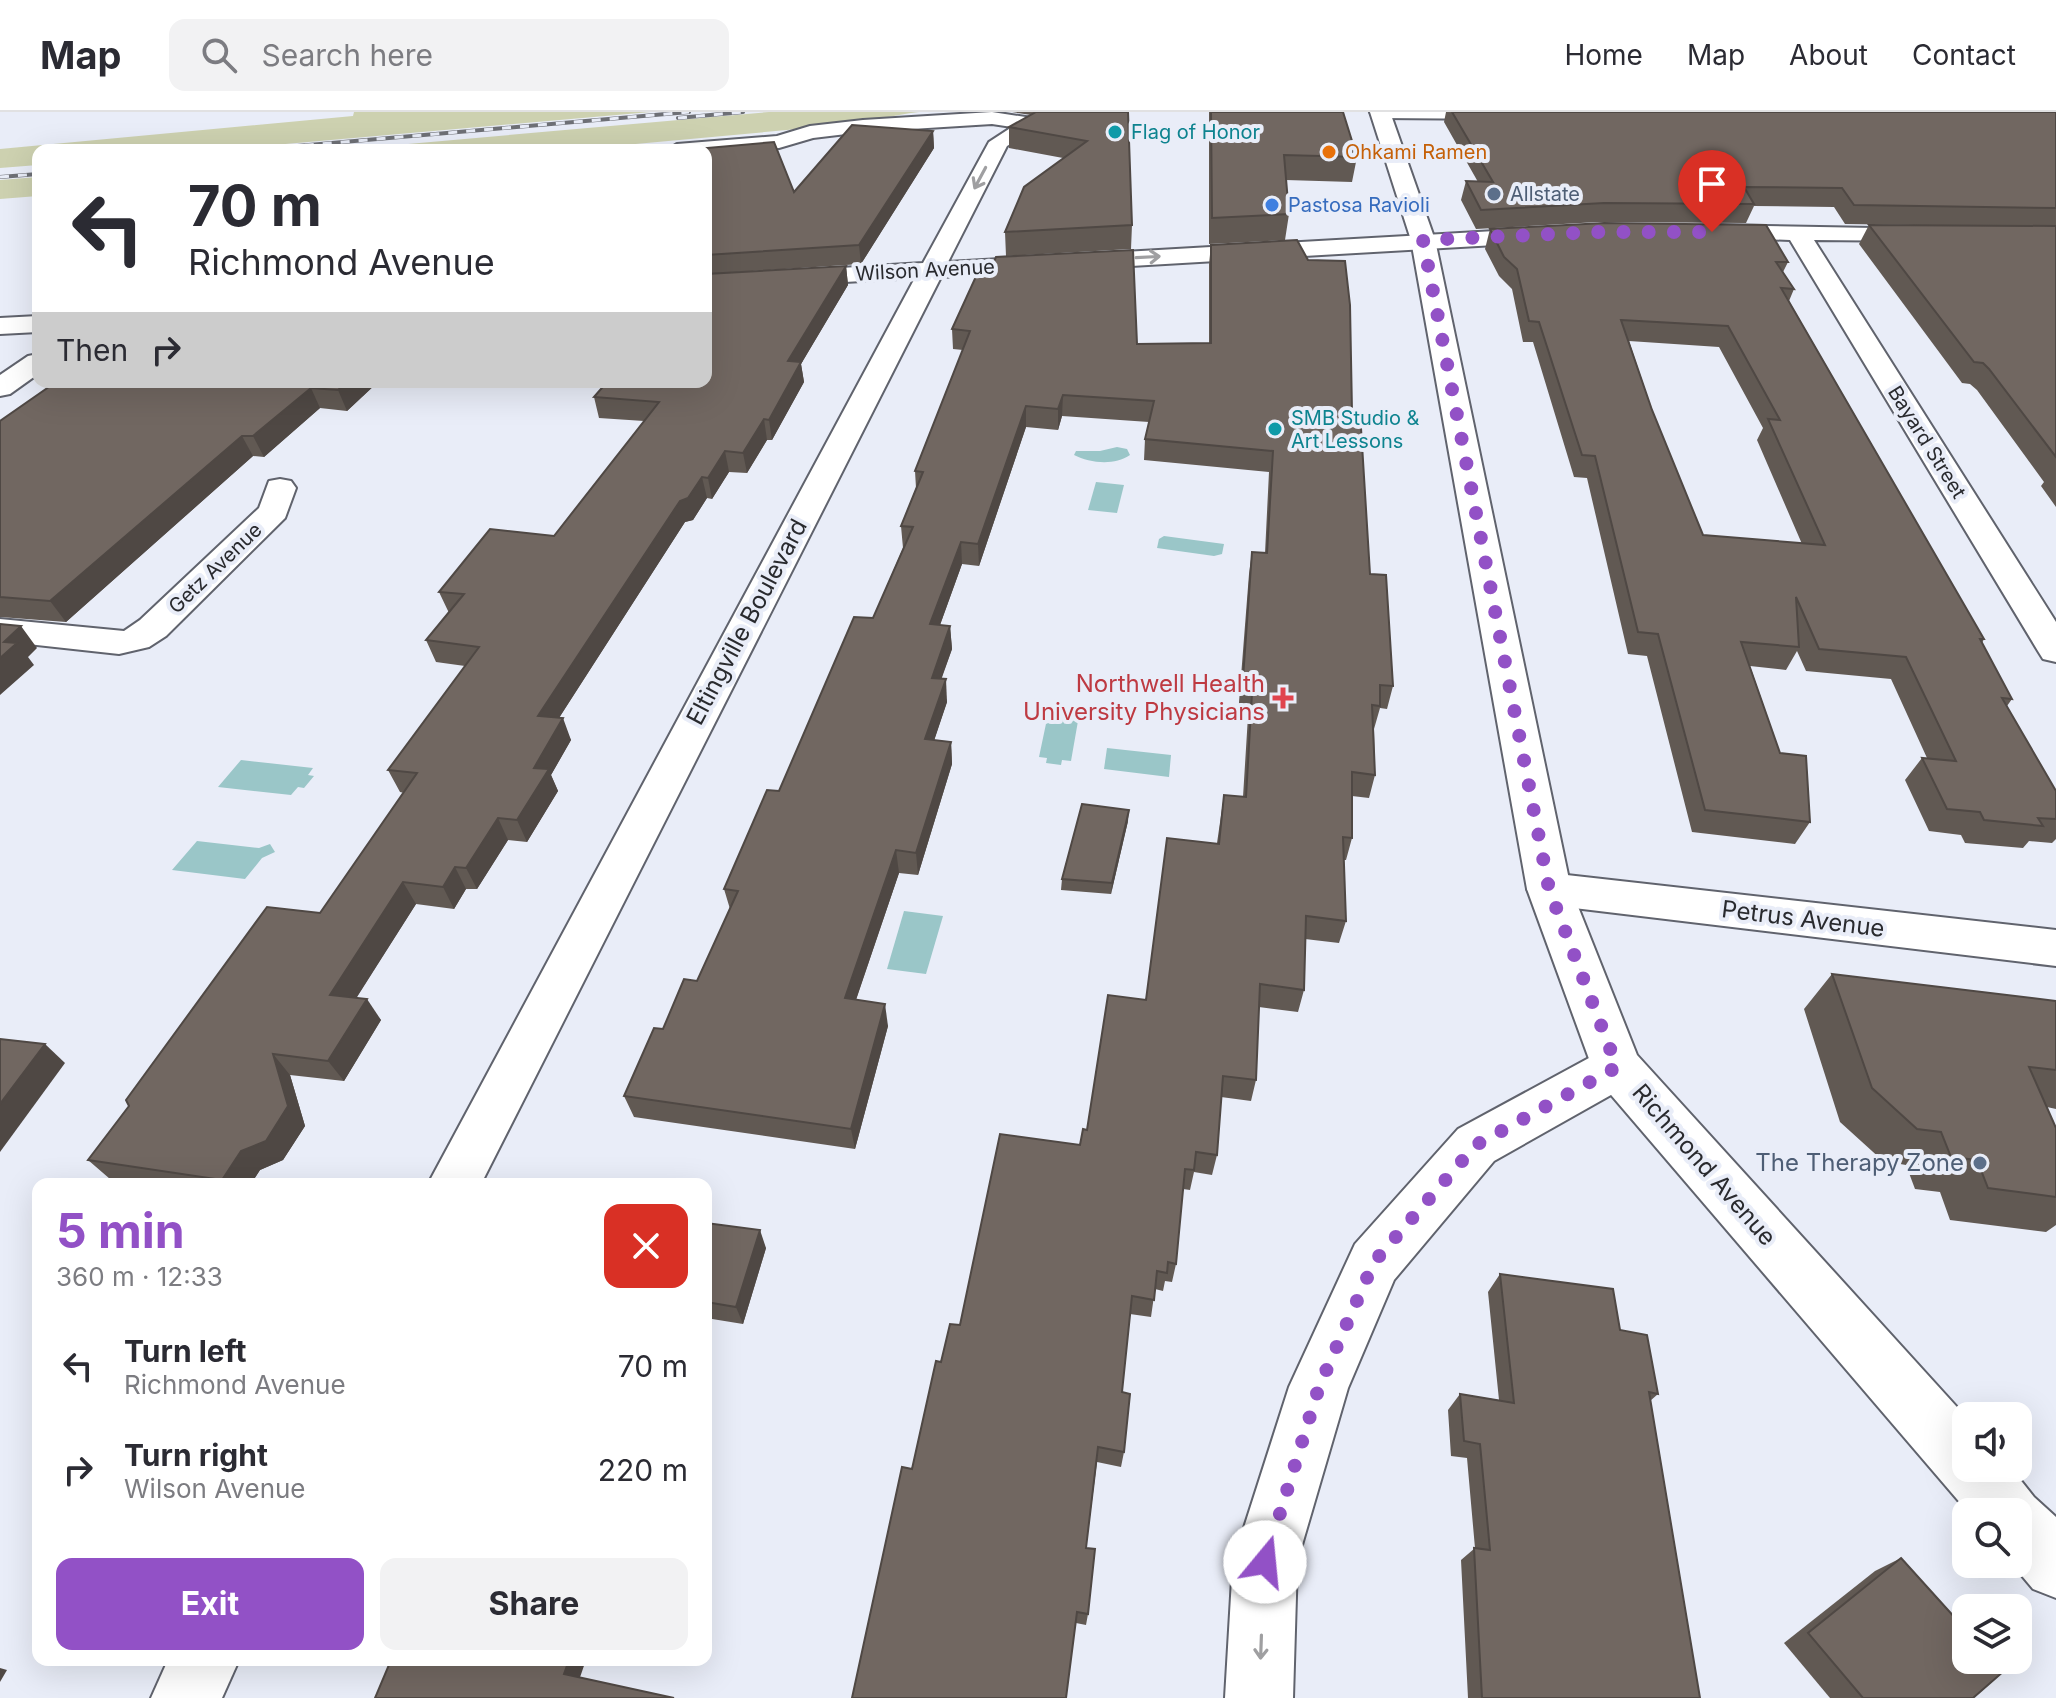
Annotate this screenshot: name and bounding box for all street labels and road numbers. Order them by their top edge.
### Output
street label: Wilson Avenue [855,254,995,286]
street label: Bayard Street [1883,381,1971,503]
street label: Eltingville Boulevard [680,514,813,730]
street label: Getz Avenue [163,518,267,618]
street label: Petrus Avenue [1720,894,1886,943]
street label: Richmond Avenue [1626,1078,1782,1251]

